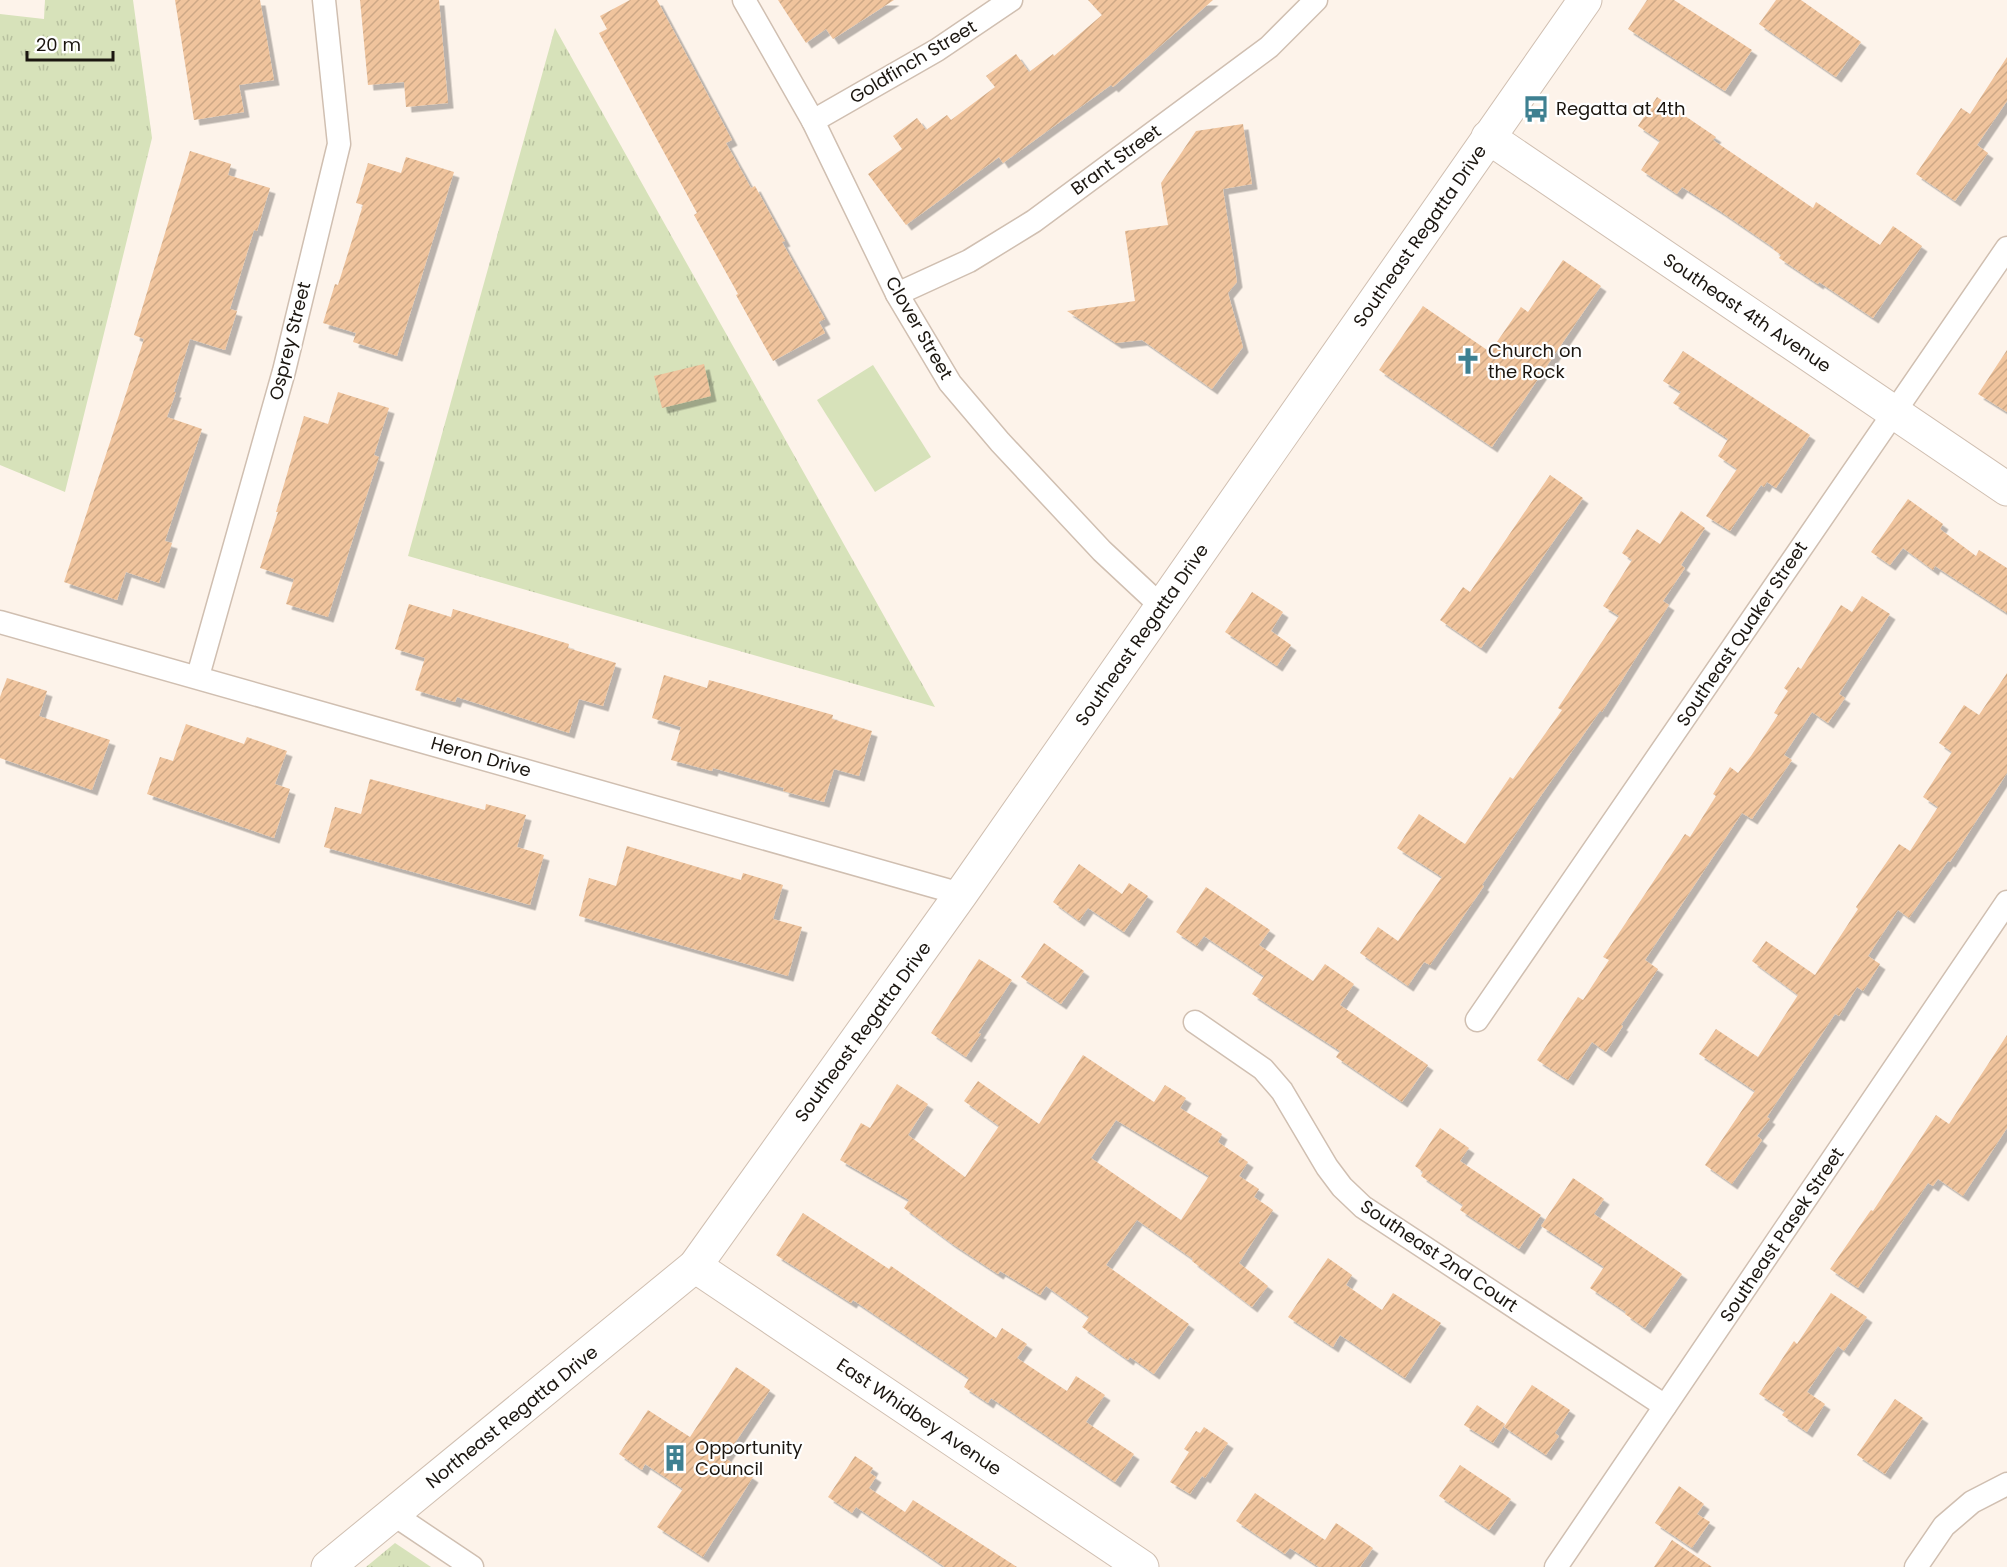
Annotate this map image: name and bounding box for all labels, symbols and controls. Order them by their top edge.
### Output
street label: Goldfinch Street [845,14,981,109]
scale bar [27,24,112,62]
text: 20 m [36,32,81,57]
bus stop icon: Regatta at 4th [1521,94,1551,124]
place label: Regatta at 4th [1556,96,1685,121]
street label: Brant Street [1066,118,1166,201]
street label: Southeast Regatta Drive [1347,139,1492,332]
street label: Southeast 4th Avenue [1658,247,1836,378]
street label: Clover Street [880,272,959,384]
street label: Osprey Street [263,279,316,403]
place label: Church on the Rock [1488,338,1582,384]
church icon: Church on the Rock [1453,346,1483,376]
street label: Southeast Quaker Street [1670,536,1813,731]
street label: Southeast Regatta Drive [1069,538,1214,731]
street label: Heron Drive [428,730,534,783]
street label: Southeast Regatta Drive [789,936,937,1127]
street label: Southeast Pasek Street [1714,1142,1849,1327]
street label: Southeast 2nd Court [1356,1194,1523,1318]
street label: Northeast Regatta Drive [420,1339,603,1494]
street label: East Whidbey Avenue [832,1352,1007,1481]
place label: Opportunity Council [695,1435,802,1481]
building icon: Opportunity Council [660,1443,690,1473]

